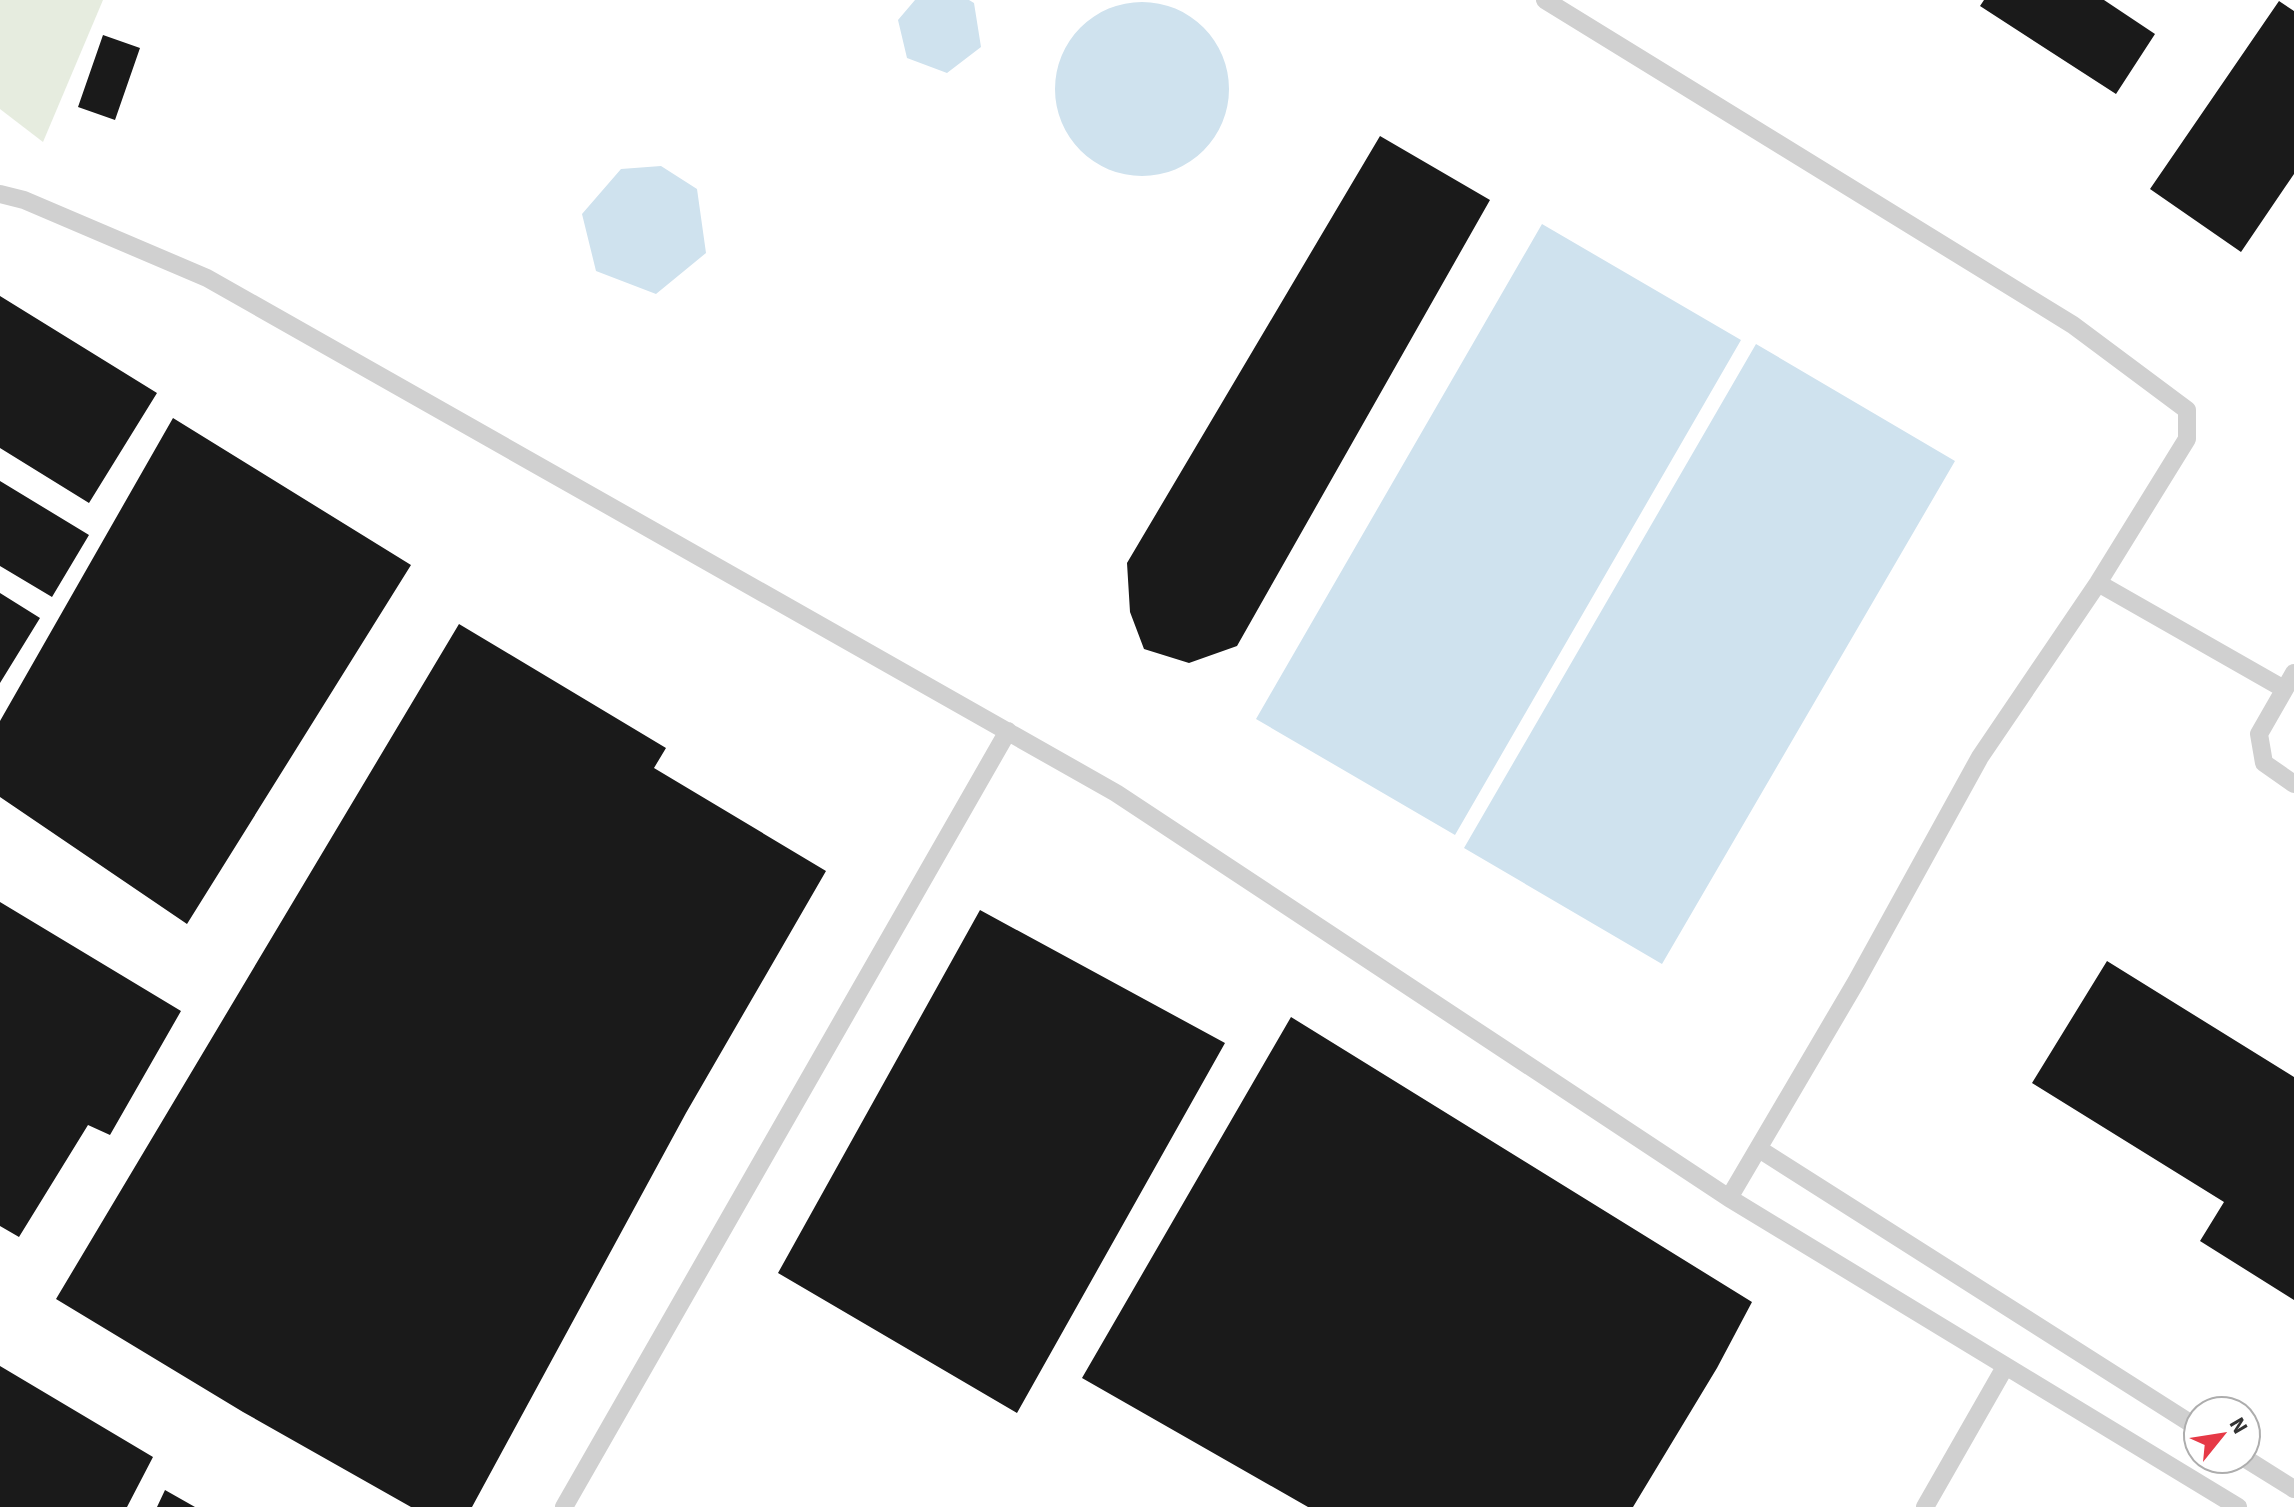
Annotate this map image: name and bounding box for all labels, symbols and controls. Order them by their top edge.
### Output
north arrow [2182,1395,2262,1475]
text: N [2221,1411,2256,1440]

